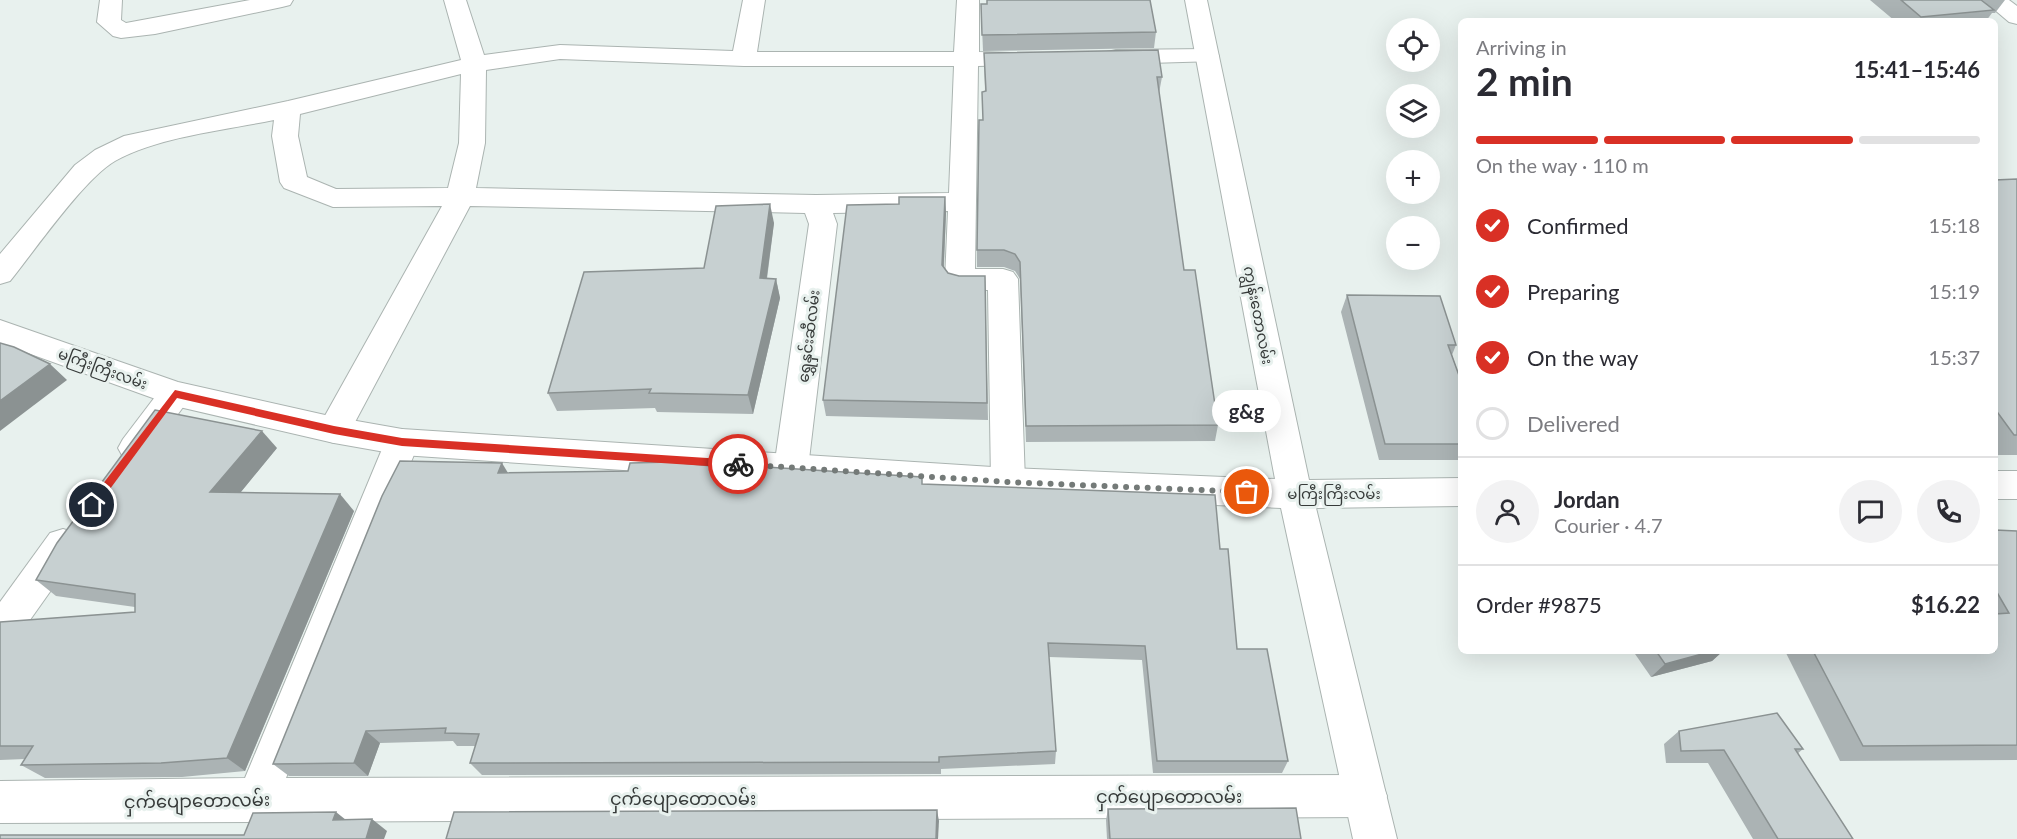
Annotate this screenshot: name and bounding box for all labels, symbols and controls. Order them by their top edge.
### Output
map controls [1386,18,1440,270]
button: locate [1386,18,1440,72]
text: Arriving in [1476,35,1567,59]
text: 15:41–15:46 [1854,56,1980,83]
text: 2 min [1476,58,1573,104]
button: layers [1386,84,1440,138]
button: + [1386,150,1440,204]
text: On the way · 110 m [1476,153,1649,177]
icon: check [1476,209,1509,242]
text: Confirmed [1527,212,1629,239]
text: 15:18 [1929,213,1980,237]
button: − [1386,216,1440,270]
street label: ကျွန်းတောလမ်း [1236,264,1277,367]
icon: check [1476,275,1509,308]
text: Preparing [1527,278,1619,305]
text: 15:19 [1929,279,1980,303]
street label: ရွှေနှင်းဆီလမ်း [793,289,827,384]
icon: check [1476,341,1509,374]
street label: မကြီးကြီးလမ်း [55,344,150,396]
text: On the way [1527,344,1638,371]
text: 15:37 [1929,345,1980,369]
callout: g&g [1212,390,1282,432]
text: g&g [1229,399,1264,423]
text: Delivered [1527,410,1620,437]
courier [708,434,768,494]
icon: bike [722,448,755,481]
pin [1221,466,1272,517]
icon: bag [1230,475,1263,508]
pin [66,479,117,530]
button: person [1476,480,1539,543]
button: chat [1839,480,1902,543]
button: phone [1917,480,1980,543]
street label: မကြီးကြီးလမ်း [1287,484,1381,506]
text: Jordan [1554,486,1620,513]
icon: home [75,488,108,521]
text: Courier · 4.7 [1554,513,1663,537]
text: Order #9875 [1476,591,1602,618]
text: $16.22 [1911,591,1980,618]
street label: ငှက်ပျောတောလမ်း [1096,784,1242,812]
street label: ငှက်ပျောတောလမ်း [610,786,756,814]
street label: ငှက်ပျောတောလမ်း [124,787,270,817]

